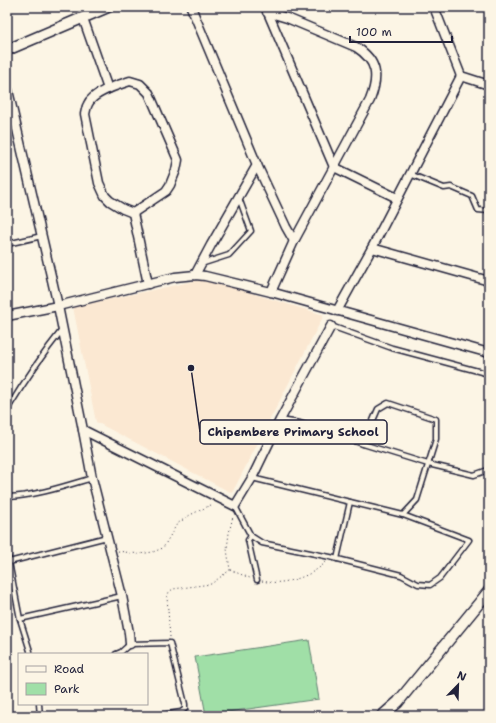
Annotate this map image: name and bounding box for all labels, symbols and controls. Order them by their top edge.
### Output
scale bar [350,18,452,44]
text: 100 m [356,24,392,40]
callout: Chipembere Primary School [200,420,387,444]
text: Chipembere Primary School [207,424,379,440]
legend [18,653,148,705]
text: Road [54,661,85,677]
north arrow [438,665,478,705]
text: N [455,668,469,685]
text: Park [54,681,80,697]

